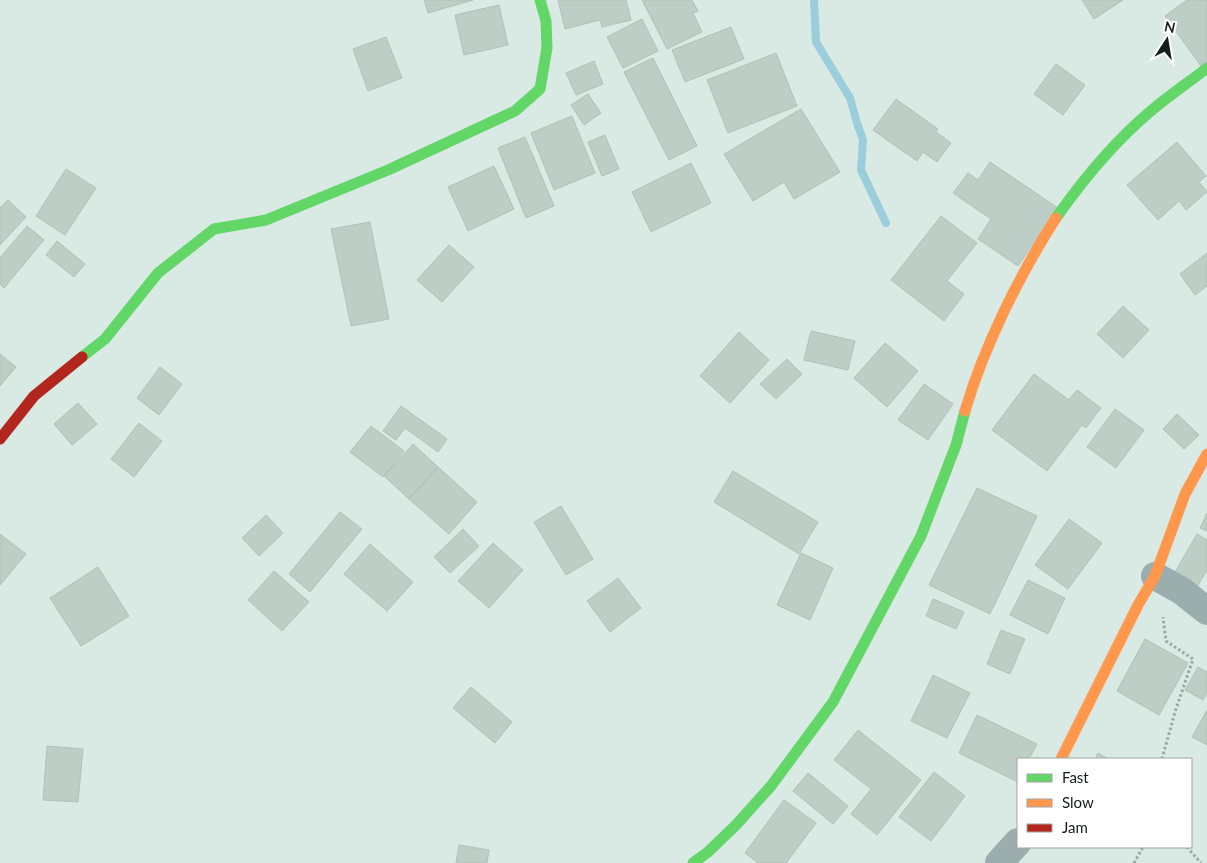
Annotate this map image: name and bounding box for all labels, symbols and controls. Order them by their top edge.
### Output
north arrow [1142,15,1192,65]
text: N [1163,17,1177,36]
legend [1017,758,1192,848]
text: Fast [1062,768,1089,786]
text: Slow [1062,793,1094,811]
text: Jam [1062,818,1088,836]

